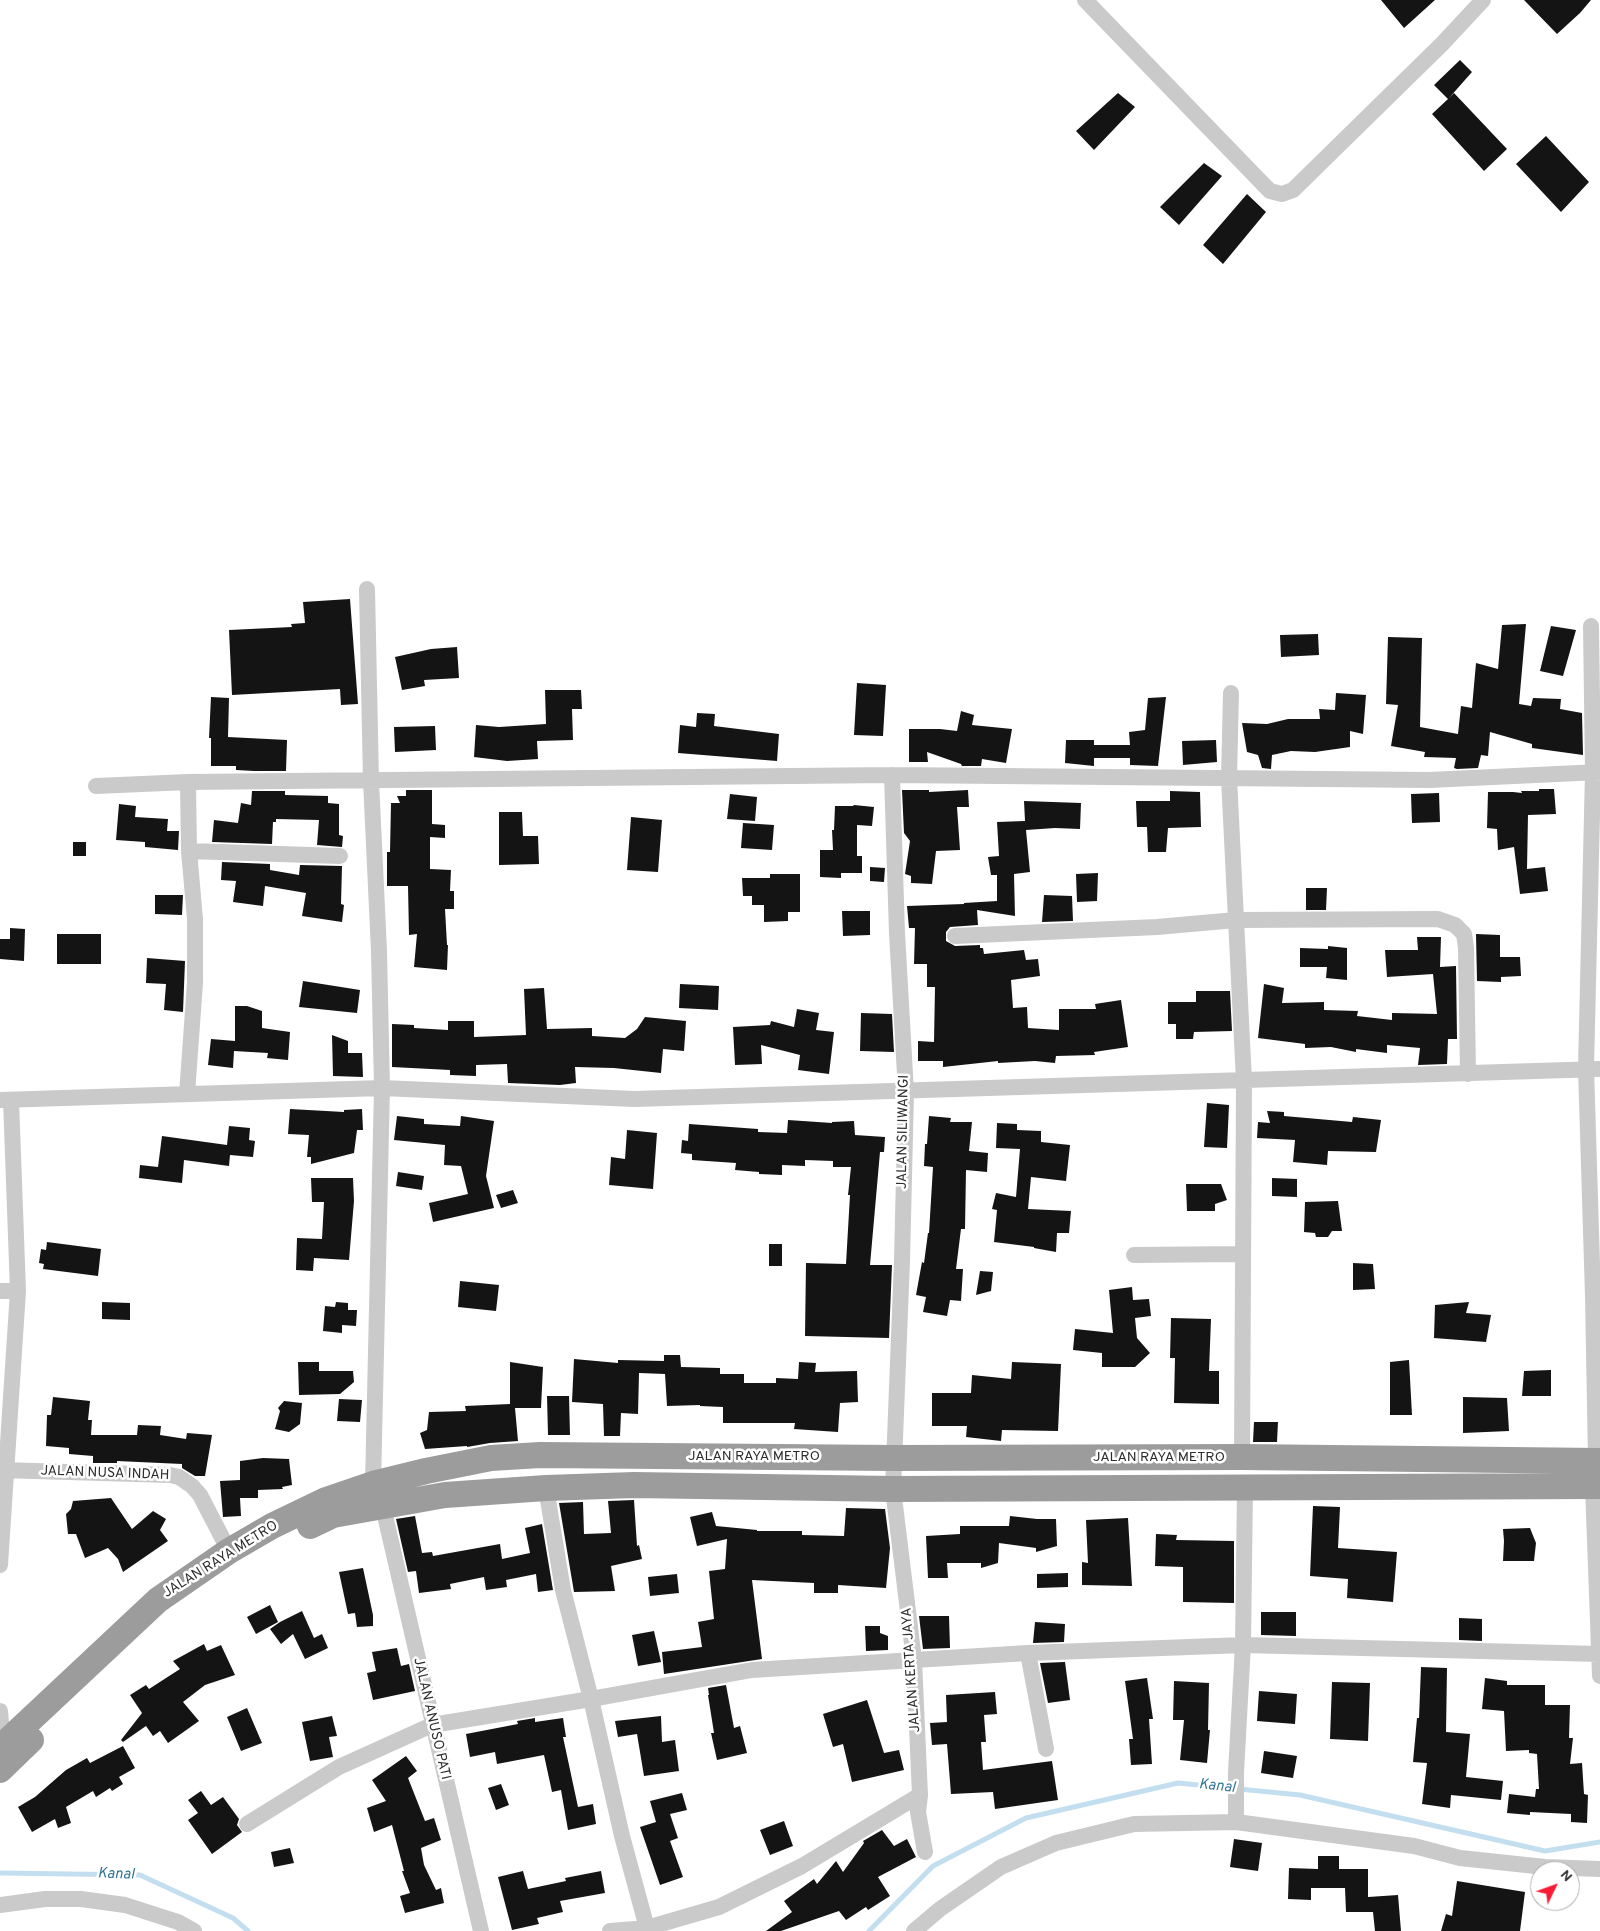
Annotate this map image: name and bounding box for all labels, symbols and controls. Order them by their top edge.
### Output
street label: JALAN SILIWANGI [895,1075,913,1189]
street label: JALAN RAYA METRO [688,1449,820,1465]
street label: JALAN RAYA METRO [1093,1450,1225,1466]
street label: JALAN NUSA INDAH [40,1463,170,1485]
street label: JALAN RAYA METRO [161,1518,281,1602]
street label: JALAN KERTA JAYA [899,1607,925,1733]
street label: JALAN ANUSO PATI [409,1656,453,1782]
water label: Kanal [1198,1776,1236,1798]
north arrow [1530,1861,1580,1911]
water label: Kanal [97,1865,135,1885]
text: N [1556,1867,1575,1886]

